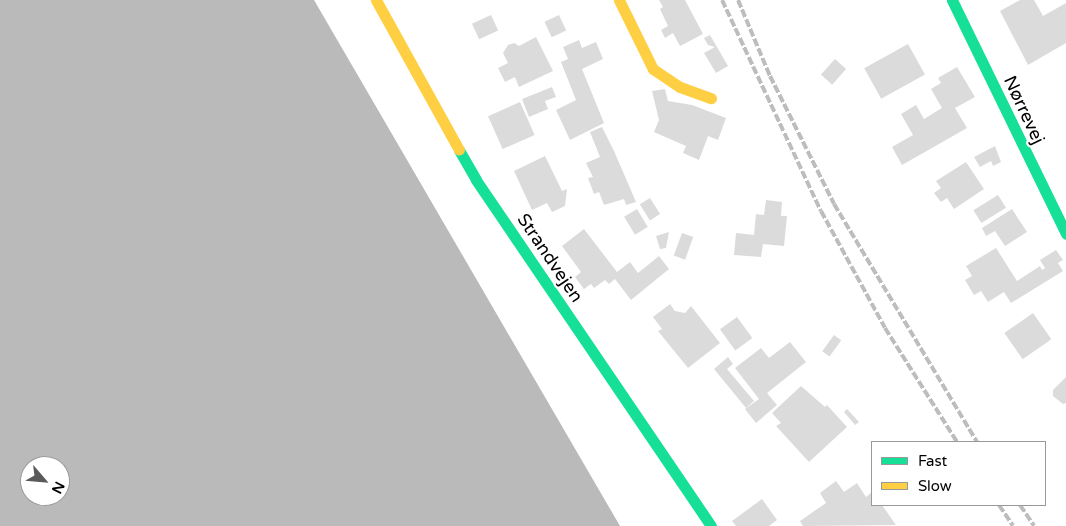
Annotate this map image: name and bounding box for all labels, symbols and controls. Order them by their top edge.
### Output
street label: Nørrevej [999,72,1049,148]
street label: Strandvejen [512,210,588,306]
legend [871,441,1046,506]
text: Fast [918,452,947,470]
north arrow [20,456,70,506]
text: Slow [918,477,952,495]
text: N [48,479,68,496]

